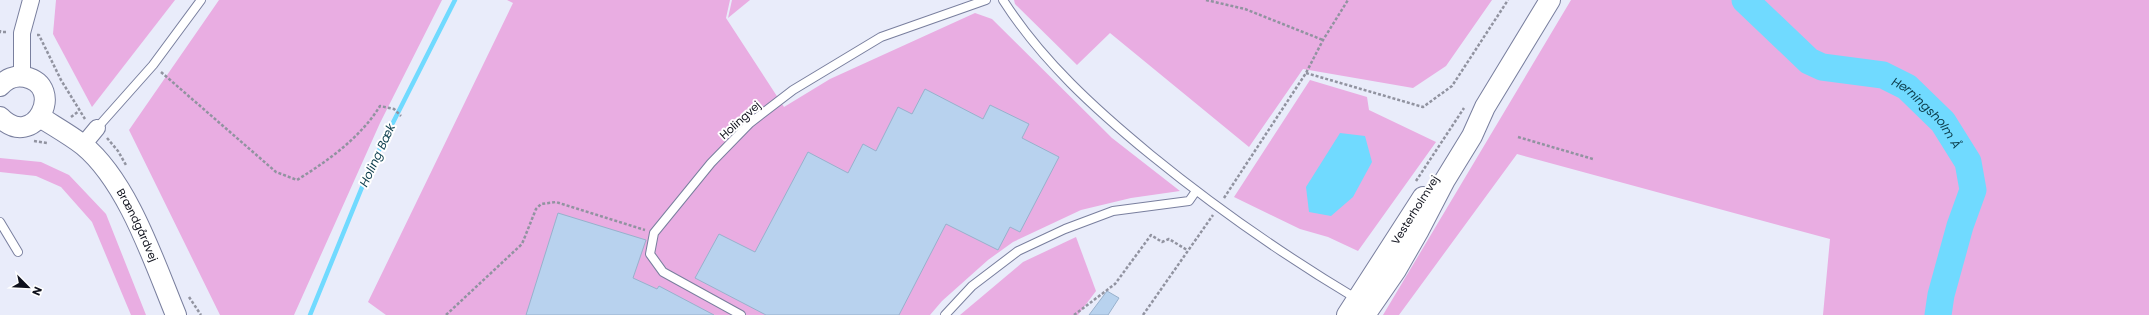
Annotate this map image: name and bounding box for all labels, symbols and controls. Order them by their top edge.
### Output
water label: Herningsholm Å [1889,72,1966,151]
street label: Holingvej [716,97,764,143]
water label: Holing Bæk [355,120,399,189]
street label: Vesterholmvej [1387,172,1443,248]
street label: Brændgårdvej [113,185,162,264]
north arrow [8,267,48,307]
text: N [28,284,46,298]

